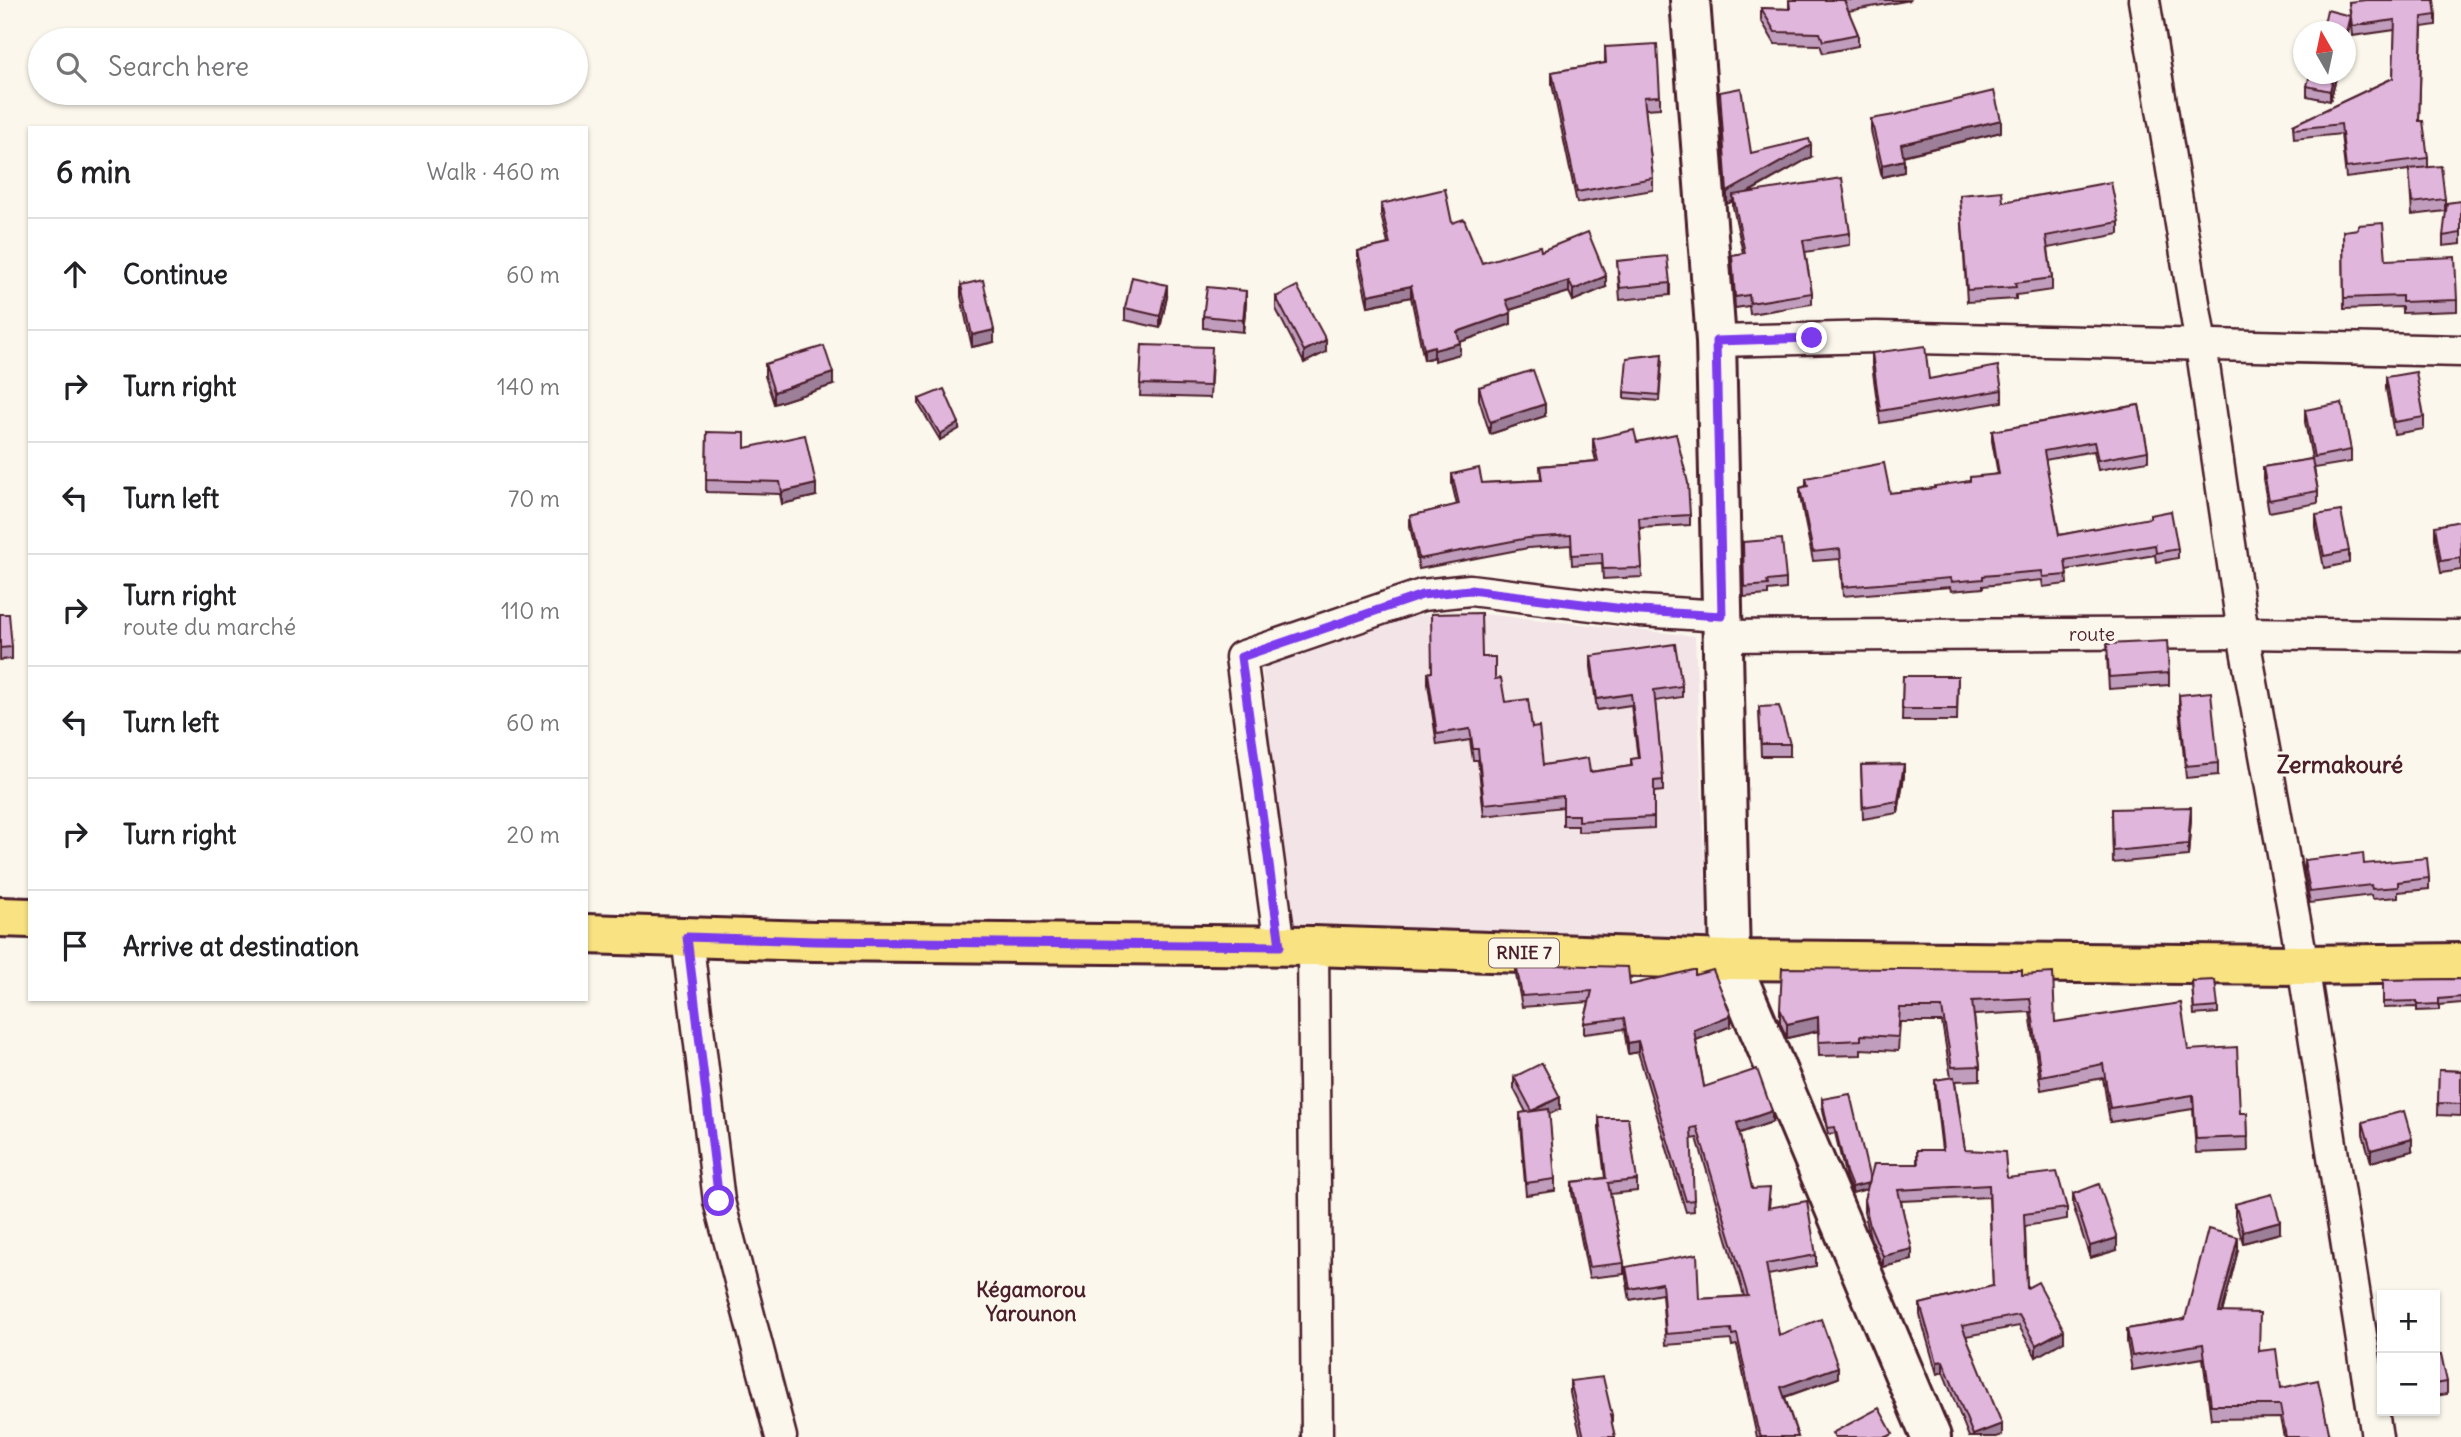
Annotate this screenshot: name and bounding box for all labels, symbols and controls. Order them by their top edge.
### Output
north arrow [2293,21,2356,84]
search box [28,28,588,105]
icon: search [52,48,90,86]
text: Search here [108,50,249,83]
text: 6 min [56,153,131,191]
text: Walk · 460 m [426,157,560,186]
icon: ahead [56,255,94,293]
text: Continue [123,258,228,291]
text: 60 m [506,260,560,289]
route end [1796,322,1827,353]
icon: right [56,367,94,405]
text: Turn right [123,370,236,403]
text: 140 m [497,372,560,401]
icon: left [56,479,94,517]
text: Turn left [123,482,219,515]
text: 70 m [508,484,560,513]
text: Turn right [123,579,236,612]
icon: right [56,591,94,629]
text: 110 m [501,596,560,625]
text: route du marché [123,612,296,641]
street label: route [2069,622,2115,646]
icon: left [56,703,94,741]
text: Turn left [123,706,219,739]
text: 60 m [506,708,560,737]
district label: Zermakouré [2277,750,2403,779]
icon: right [56,815,94,853]
text: Turn right [123,818,236,851]
text: 20 m [507,820,560,849]
icon: arrive [56,927,94,965]
text: Arrive at destination [123,930,359,963]
road number: RNIE 7 [1489,938,1559,968]
route start [703,1185,734,1216]
district label: Kégamorou Yarounon [976,1276,1086,1327]
map controls [2377,1290,2440,1416]
button: + [2377,1290,2440,1353]
button: − [2377,1353,2440,1416]

